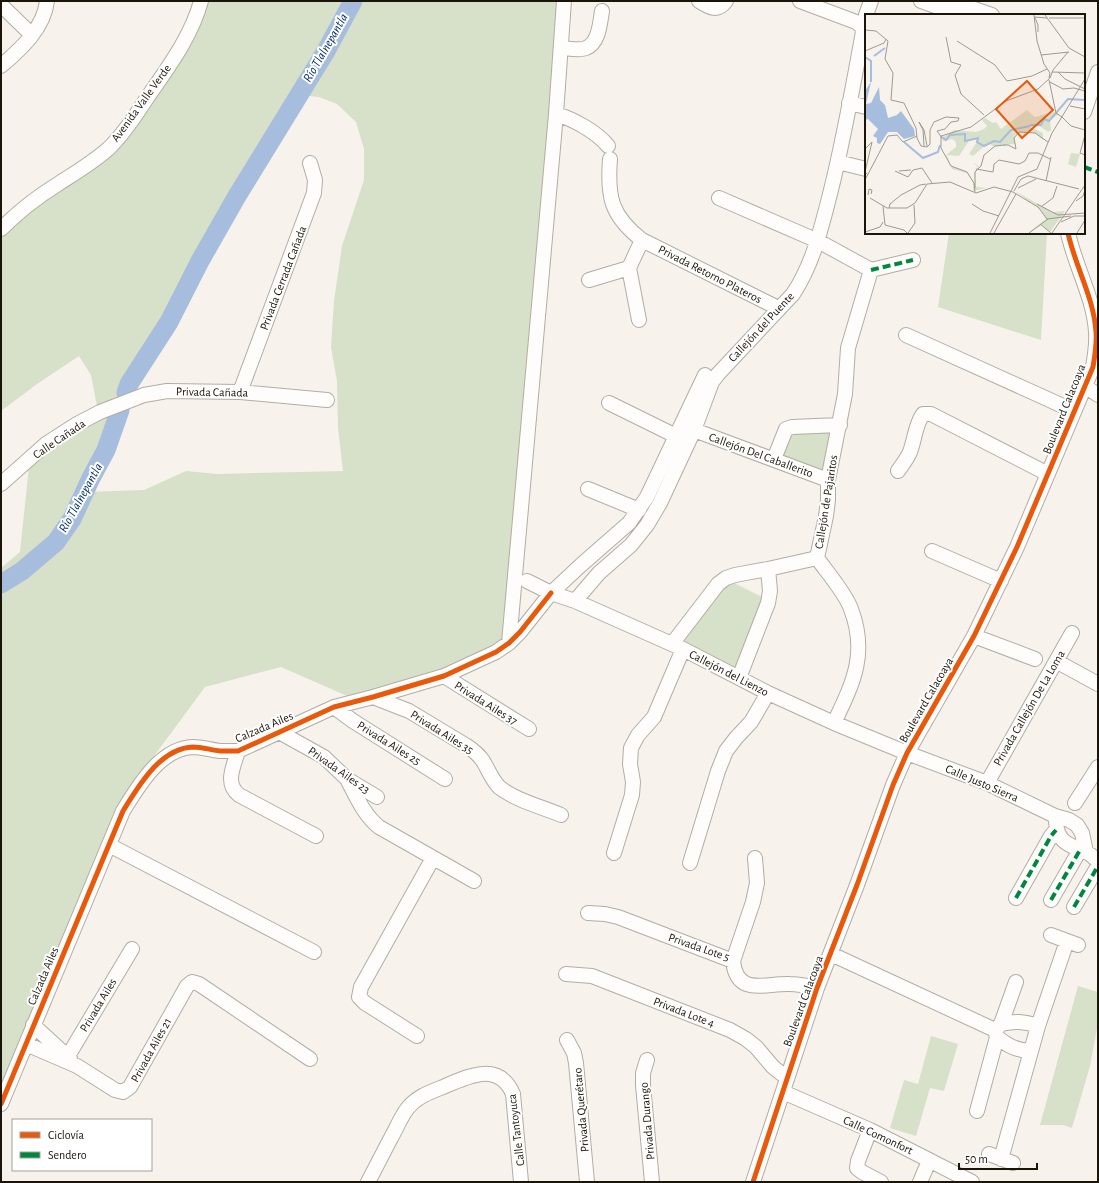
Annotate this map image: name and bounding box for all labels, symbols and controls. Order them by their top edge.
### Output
water label: Río Tlalnepantla [301,11,351,84]
inset map [865,14,1085,234]
street label: Avenida Valle Verde [109,62,173,144]
street label: Privada Cerrada Cañada [258,224,309,332]
street label: Privada Retorno Plateros [656,243,764,305]
street label: Callejón del Puente [726,290,797,365]
street label: Boulevard Calacoaya [1040,362,1089,456]
street label: Privada Cañada [176,385,249,399]
street label: Calle Cañada [31,417,88,461]
street label: Callejón Del Caballerito [707,431,815,480]
street label: Callejón de Pajaritos [813,454,840,550]
water label: Río Tlalnepantla [57,461,105,535]
street label: Callejón del Lienzo [687,648,771,699]
street label: Privada Callejón De La Loma [991,648,1068,768]
street label: Boulevard Calacoaya [897,655,956,745]
street label: Privada Ailes 37 [452,679,520,727]
street label: Privada Ailes 35 [408,708,476,756]
street label: Calzada Ailes [233,709,295,745]
street label: Privada Ailes 25 [355,719,423,767]
street label: Privada Ailes 23 [306,744,372,796]
street label: Calle Justo Sierra [944,762,1021,804]
street label: Privada Lote 5 [667,931,731,963]
street label: Calzada Ailes [25,945,61,1007]
street label: Boulevard Calacoaya [781,953,826,1048]
street label: Privada Ailes [77,976,119,1034]
street label: Privada Lote 4 [652,995,717,1029]
street label: Privada Ailes 21 [128,1016,174,1084]
street label: Privada Querétaro [571,1067,592,1153]
street label: Privada Durango [638,1082,656,1160]
street label: Calle Tantoyuca [506,1093,527,1167]
street label: Calle Comonfort [841,1114,915,1156]
legend [12,1119,152,1171]
text: Ciclovía [48,1129,84,1141]
scale bar [959,1145,1037,1171]
text: Sendero [48,1149,87,1161]
text: 50 m [965,1153,988,1165]

